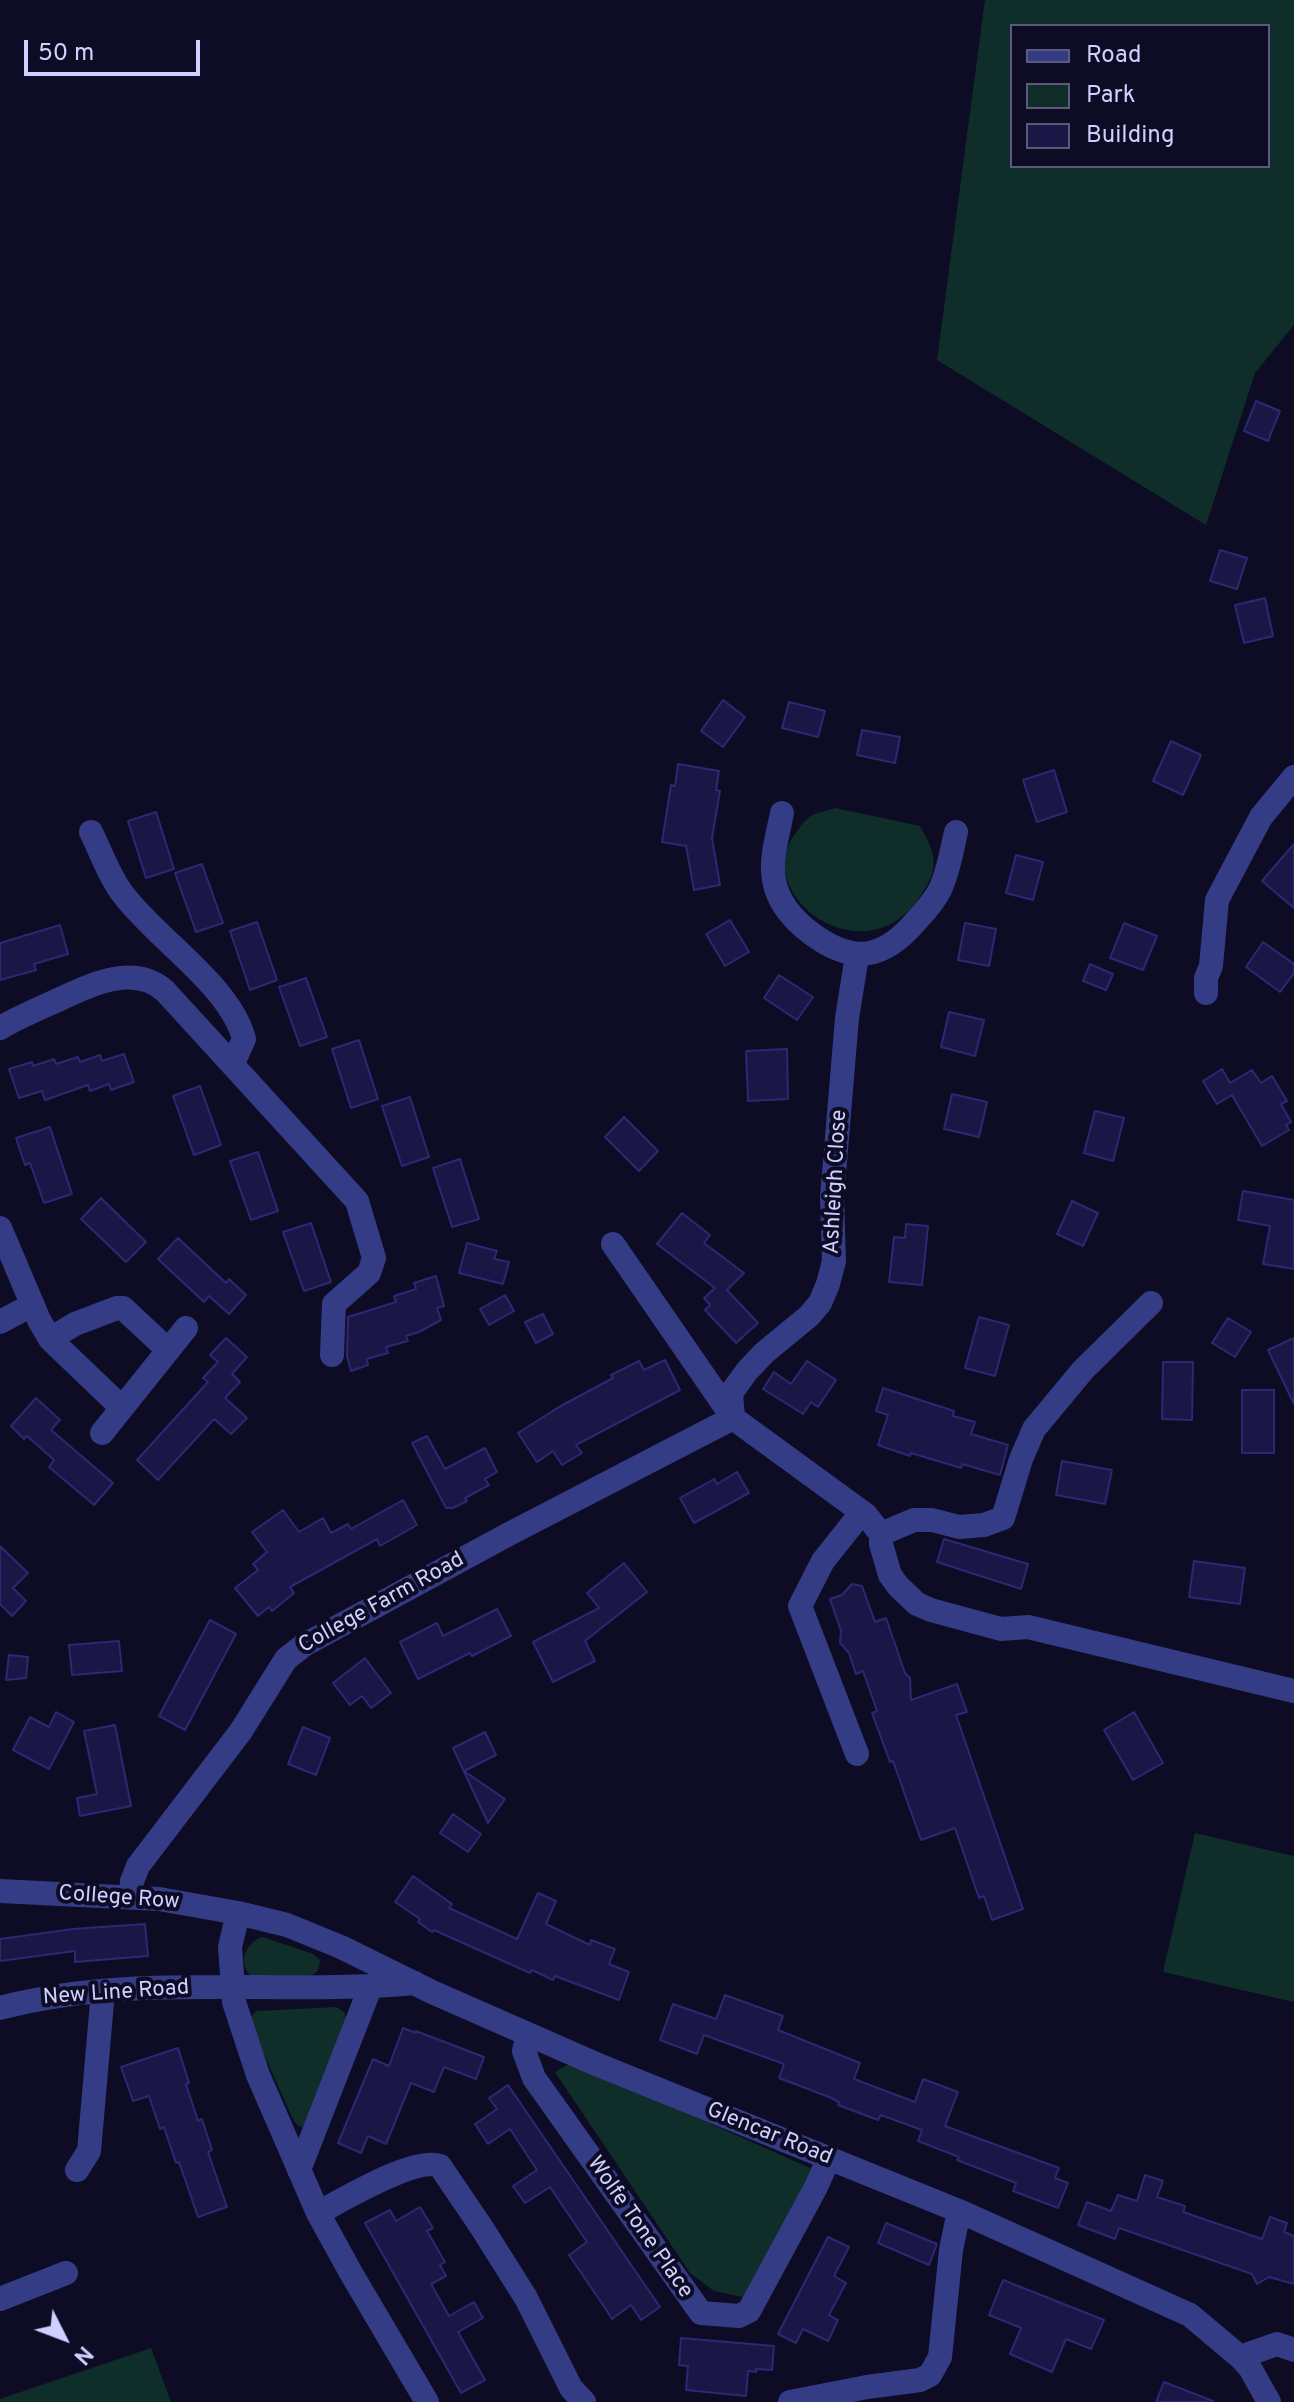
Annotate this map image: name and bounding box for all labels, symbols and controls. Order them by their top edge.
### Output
scale bar [28,24,204,74]
legend [1010,24,1270,168]
text: 50 m [38,39,94,69]
text: Road [1086,41,1142,71]
text: Park [1086,81,1136,111]
text: Building [1086,121,1175,151]
street label: Ashleigh Close [820,1109,854,1255]
street label: College Farm Road [295,1548,469,1660]
street label: College Row [57,1882,181,1916]
street label: New Line Road [42,1976,190,2012]
street label: Glencar Road [702,2098,836,2172]
street label: Wolfe Tone Place [580,2152,698,2304]
north arrow [24,2298,104,2378]
text: N [67,2339,98,2369]

